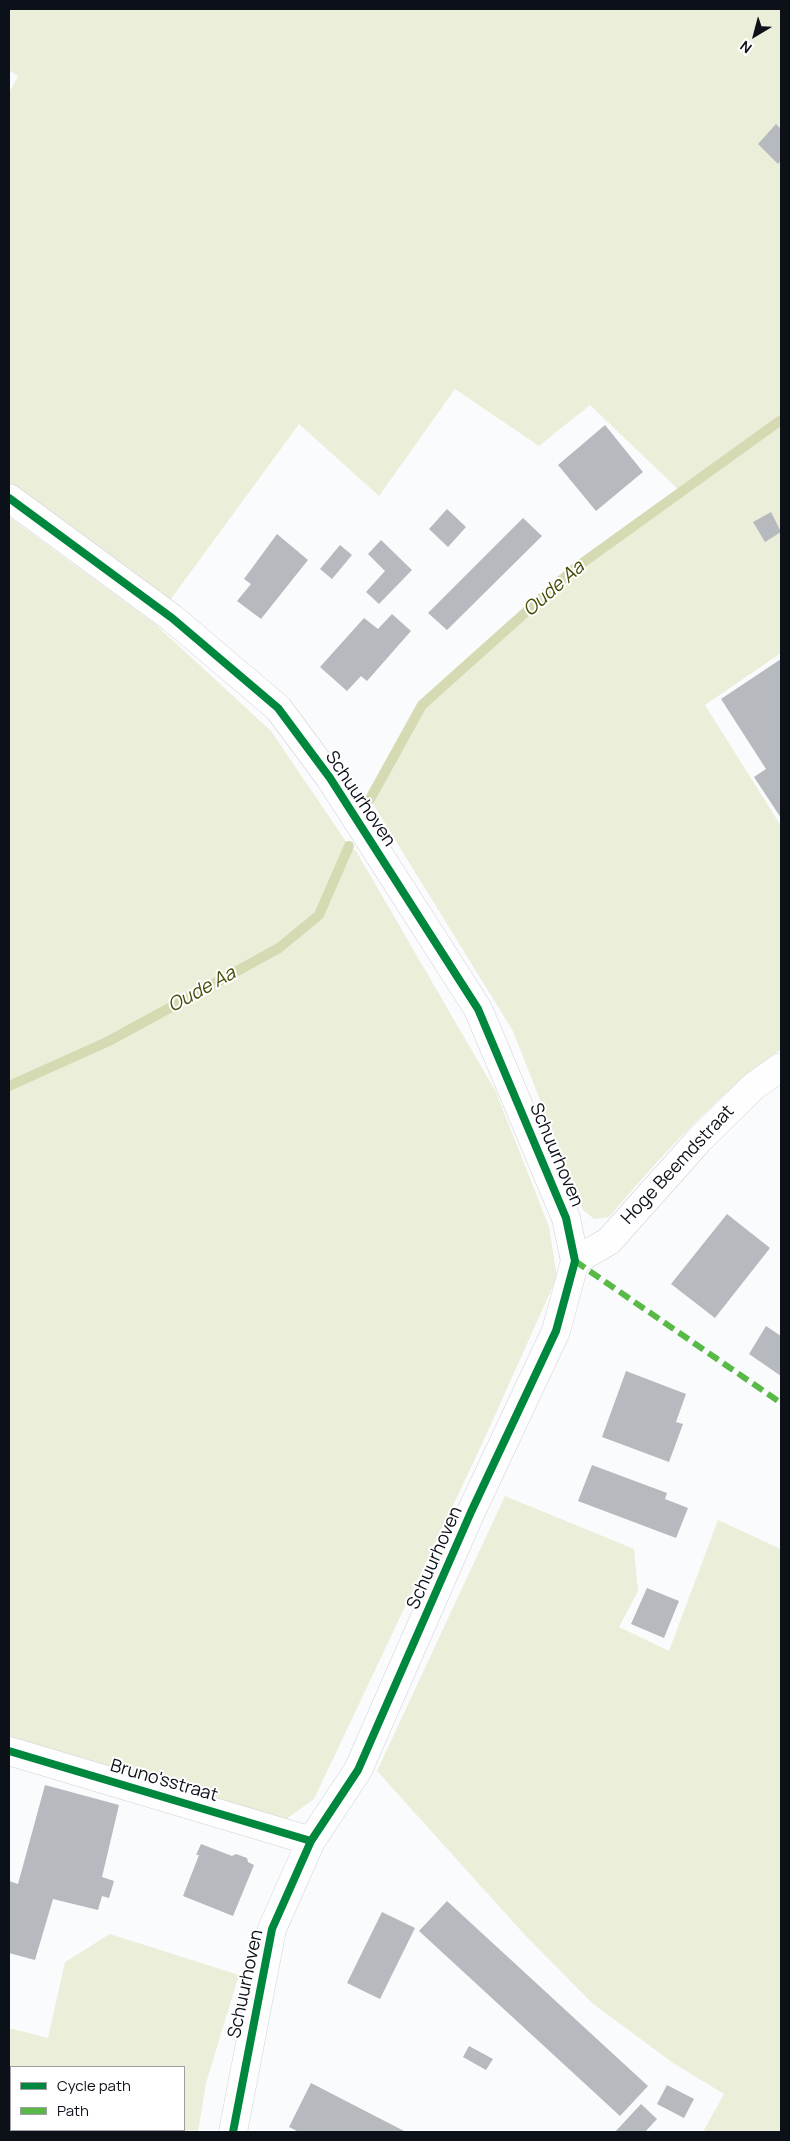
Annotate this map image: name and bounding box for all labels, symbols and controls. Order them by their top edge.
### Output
north arrow [730,10,780,60]
text: N [736,37,755,58]
water label: Oude Aa [519,556,589,622]
street label: Schuurhoven [320,747,400,851]
water label: Oude Aa [164,962,240,1018]
street label: Schuurhoven [525,1100,587,1210]
street label: Hoge Beemdstraat [617,1101,739,1229]
street label: Schuurhoven [403,1503,467,1613]
street label: Bruno'sstraat [108,1755,220,1807]
street label: Schuurhoven [224,1928,268,2040]
legend [10,2066,185,2131]
text: Cycle path [57,2075,131,2096]
text: Path [57,2100,89,2121]

